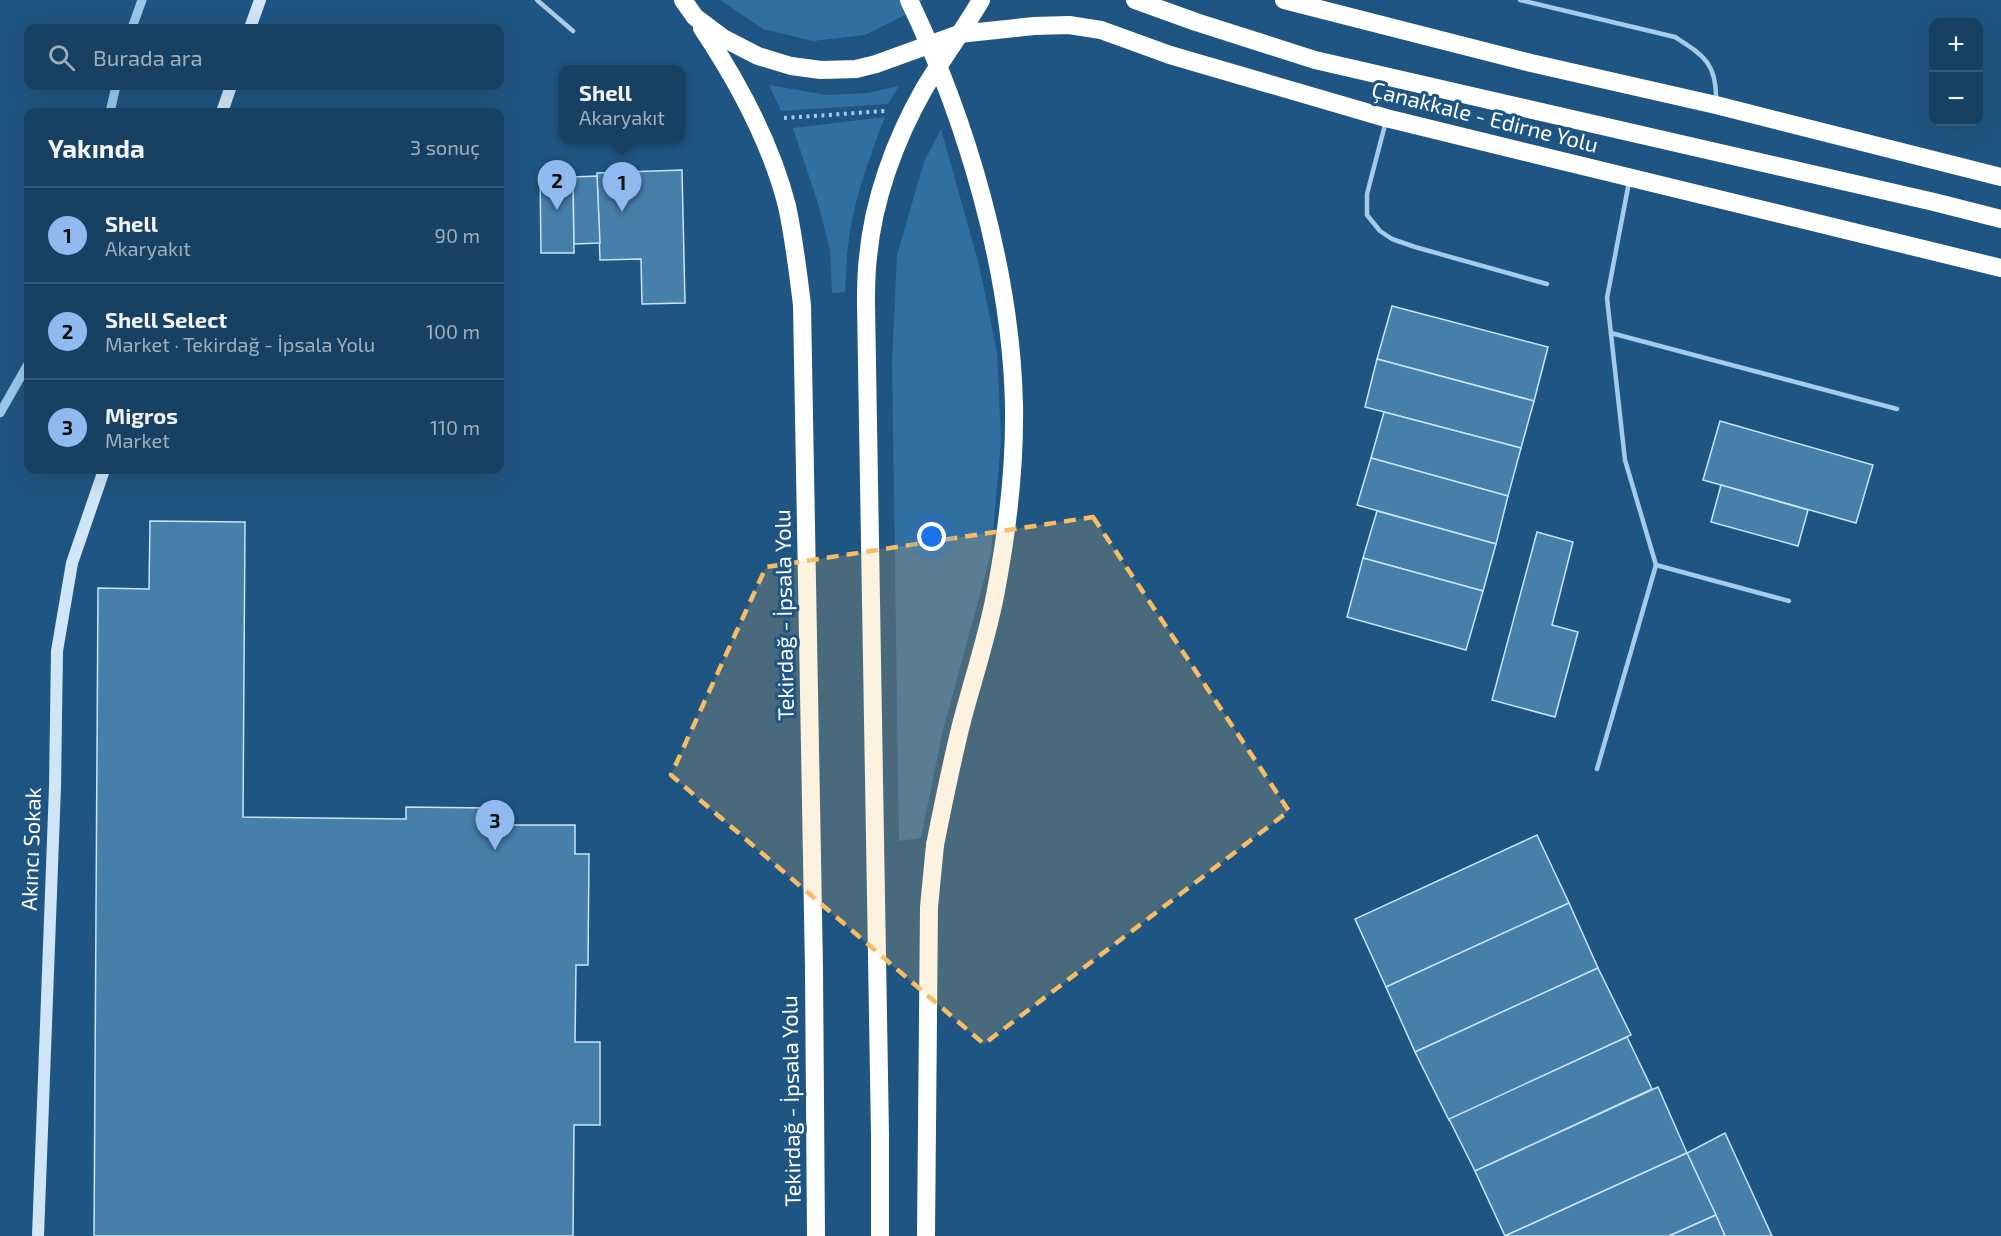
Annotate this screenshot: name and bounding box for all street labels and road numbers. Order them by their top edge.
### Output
street label: Çanakkale - Edirne Yolu [1369,75,1601,159]
street label: Tekirdağ - İpsala Yolu [768,509,798,721]
street label: Akıncı Sokak [15,787,45,911]
street label: Tekirdağ - İpsala Yolu [775,995,805,1207]

